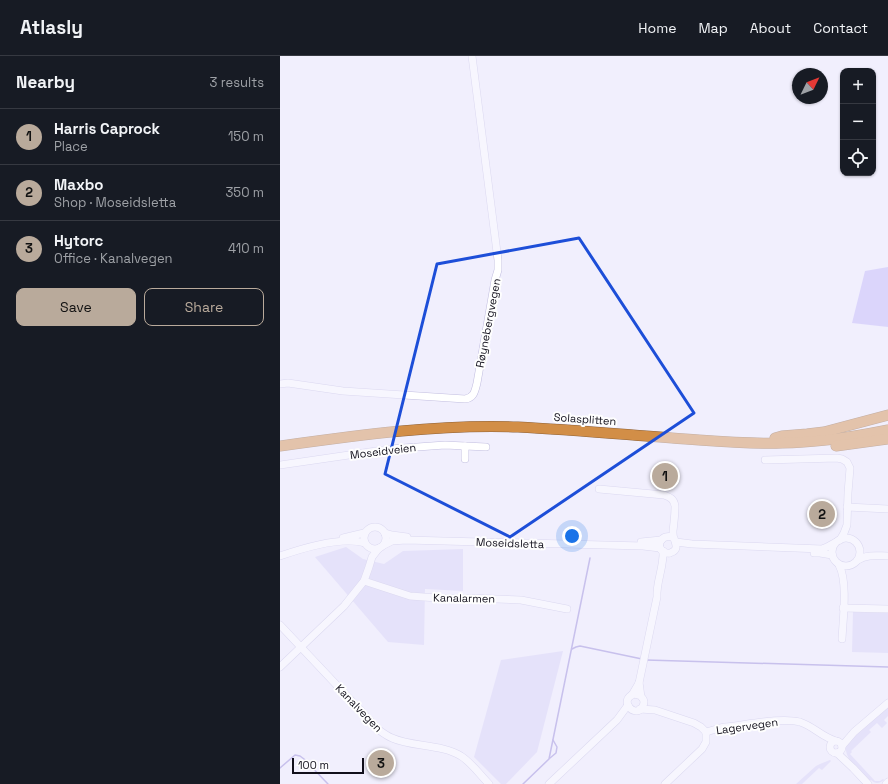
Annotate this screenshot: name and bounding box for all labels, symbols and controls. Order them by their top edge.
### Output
text: Atlasly [20,15,83,40]
text: Home [638,19,676,37]
text: Map [698,19,728,37]
text: About [750,19,791,37]
text: Contact [813,19,868,37]
north arrow [792,68,828,104]
map controls [840,68,876,176]
button: + [840,68,876,104]
text: Nearby [16,71,75,93]
text: 3 results [210,74,264,91]
button: − [840,104,876,140]
text: Harris Caprock [54,119,160,138]
text: 1 [26,128,32,145]
text: 150 m [228,128,264,145]
text: Place [54,138,88,155]
button: locate [840,140,876,176]
text: Maxbo [54,175,104,194]
text: 2 [25,184,33,201]
text: 350 m [226,184,264,201]
text: Shop · Moseidsletta [54,194,176,211]
text: Hytorc [54,231,103,250]
text: 3 [25,240,33,257]
text: 410 m [228,240,264,257]
text: Office · Kanalvegen [54,250,173,267]
street label: Røynebergvegen [472,277,504,369]
button: Save [16,288,136,326]
button: Share [144,288,264,326]
street label: Solasplitten [553,410,617,428]
street label: Moseidveien [349,440,417,462]
pin: 1 [652,461,678,491]
pin: 2 [809,499,835,529]
your location [562,526,582,546]
street label: Moseidsletta [476,535,545,551]
street label: Kanalarmen [433,590,495,606]
street label: Kanalvegen [333,681,385,735]
street label: Lagervegen [715,715,779,737]
pin: 3 [368,748,394,778]
scale bar [292,756,364,775]
text: 100 m [298,758,329,772]

